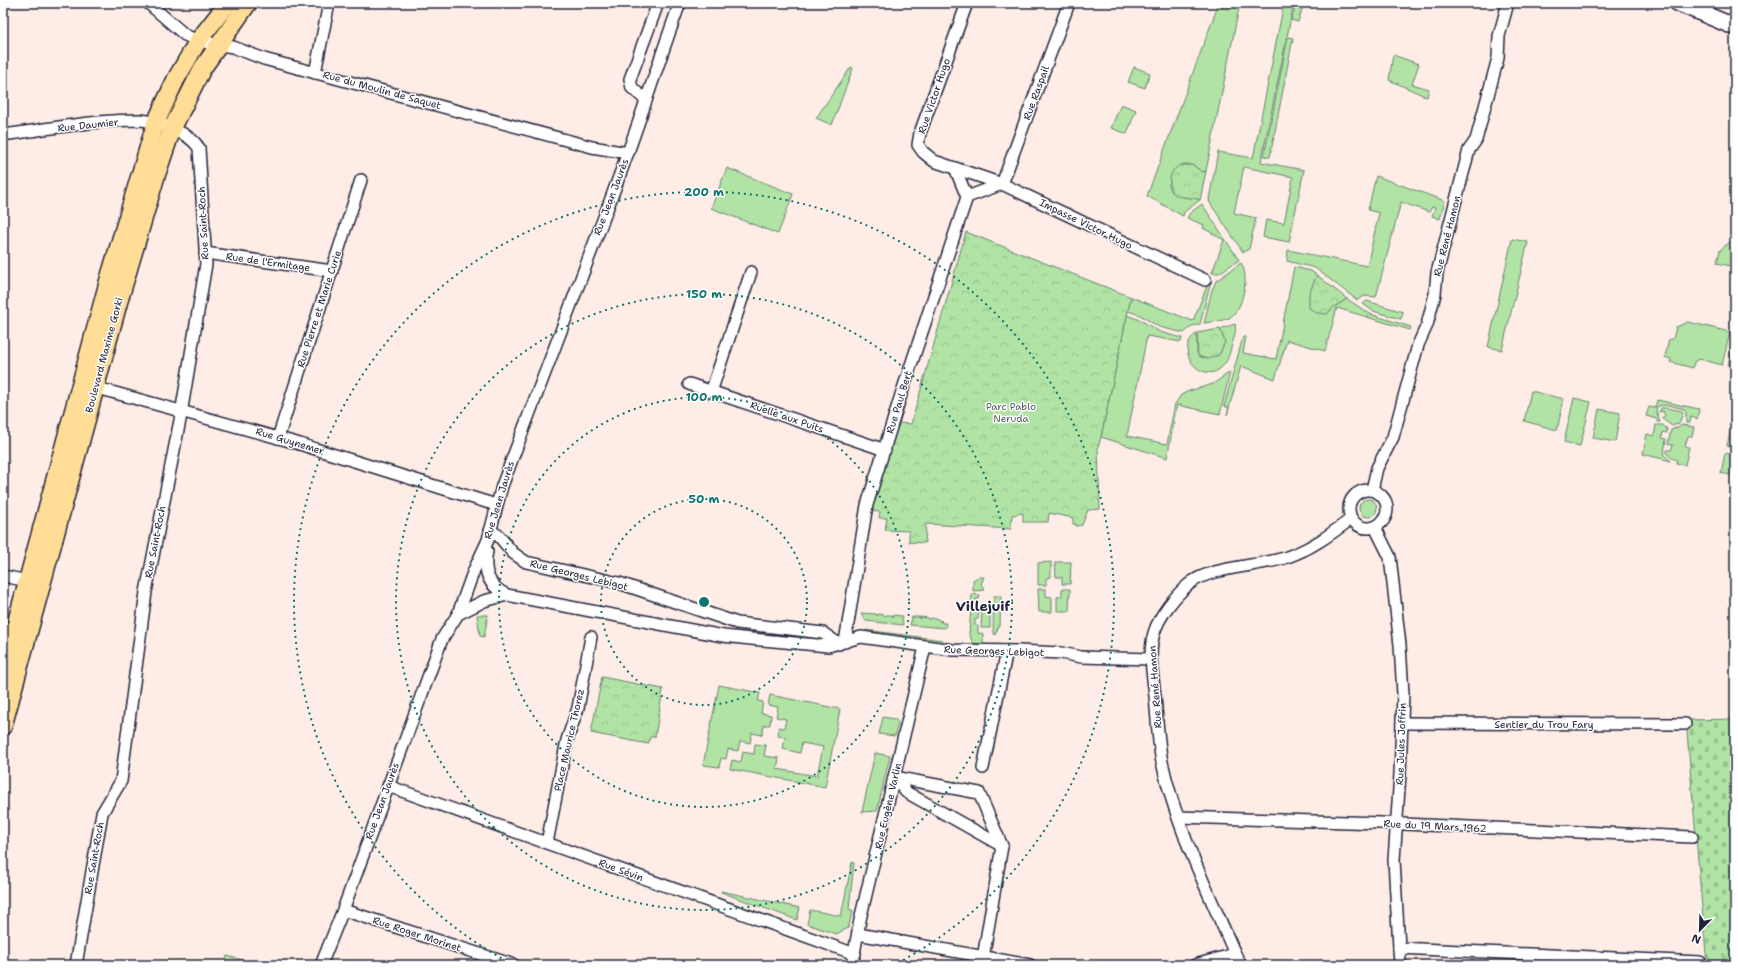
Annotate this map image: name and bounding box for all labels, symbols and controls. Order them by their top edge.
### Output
street label: Rue Victor Hugo [915,57,953,135]
street label: Rue Raspail [1020,64,1052,122]
street label: Rue du Moulin de Saquet [321,68,443,112]
street label: Rue Daumier [57,115,119,135]
street label: Rue Jean Jaurès [590,157,632,237]
text: 200 m [684,184,724,200]
street label: Rue Saint-Roch [195,186,211,260]
street label: Rue René Hamon [1431,194,1463,278]
street label: Impasse Victor Hugo [1037,196,1135,252]
street label: Rue Pierre et Marie Curie [294,248,344,369]
street label: Rue de l'Ermitage [225,250,311,274]
text: 150 m [686,286,722,302]
street label: Boulevard Maxime Gorki [82,296,126,414]
street label: Rue Paul Bert [883,369,915,435]
text: 100 m [686,389,723,405]
street label: Ruelle aux Puits [749,398,826,436]
park label: Parc Pablo Neruda [986,400,1036,425]
street label: Rue Guynemer [254,424,326,458]
street label: Rue Jean Jaurès [481,459,517,541]
text: 50 m [689,491,720,507]
street label: Rue Saint-Roch [142,505,168,579]
street label: Rue Georges Lebigot [529,557,629,593]
centre of rings [697,595,711,609]
district label: Villejuif [956,597,1011,615]
street label: Rue Georges Lebigot [944,643,1044,659]
street label: Rue René Hamon [1146,645,1164,729]
street label: Place Maurice Thorez [551,687,587,793]
street label: Rue Jules Joffrin [1393,703,1409,785]
street label: Sentier du Trou Fary [1495,718,1594,731]
street label: Rue Jean Jaurès [362,761,402,841]
street label: Rue Eugène Varlin [872,762,904,850]
street label: Rue du 19 Mars 1962 [1383,817,1487,835]
street label: Rue Saint-Roch [81,821,107,895]
street label: Rue Sévin [597,856,645,884]
north arrow [1680,910,1720,950]
street label: Rue Roger Morinet [371,914,463,954]
text: N [1689,930,1703,947]

